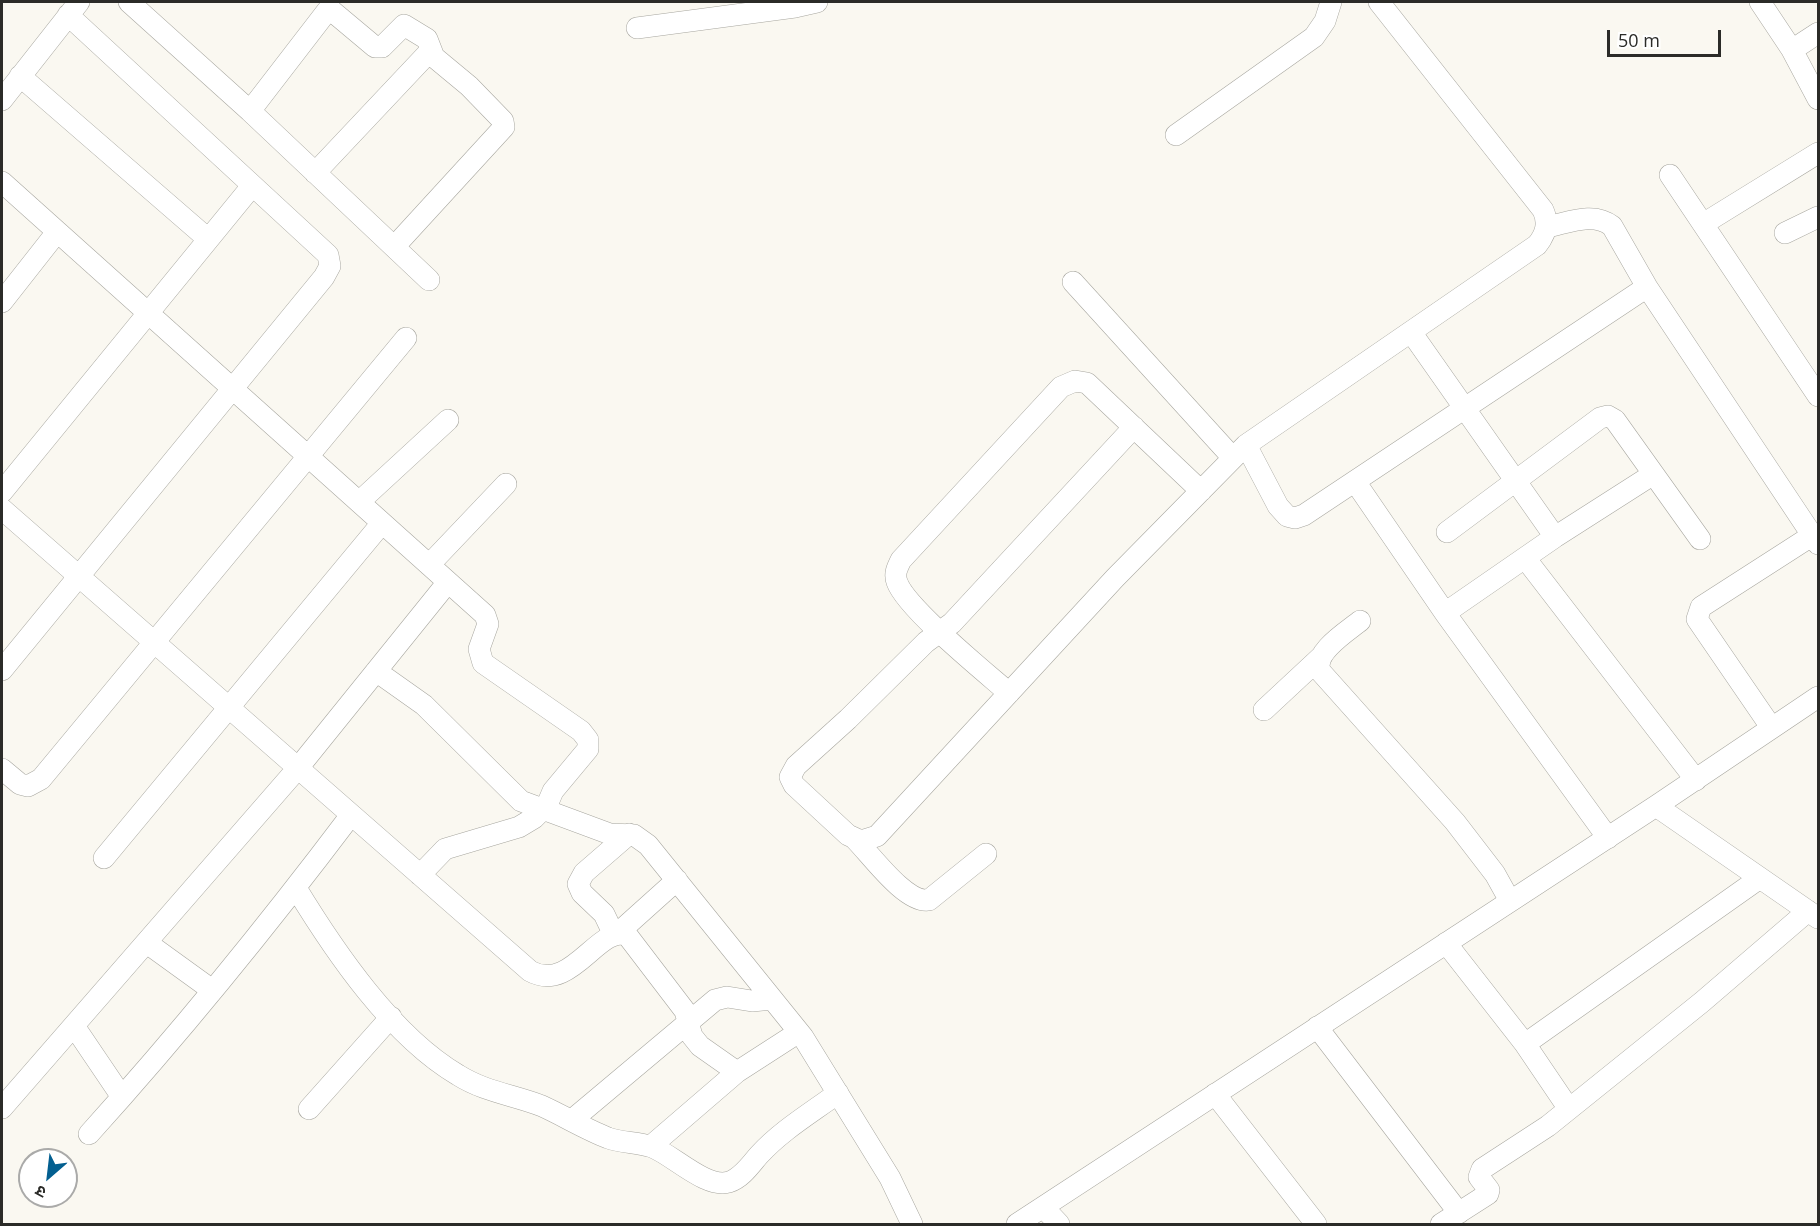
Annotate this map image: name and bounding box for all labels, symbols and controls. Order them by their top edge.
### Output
scale bar [1610,18,1724,56]
text: 50 m [1618,28,1660,52]
north arrow [18,1148,78,1208]
text: उ [31,1180,50,1204]

